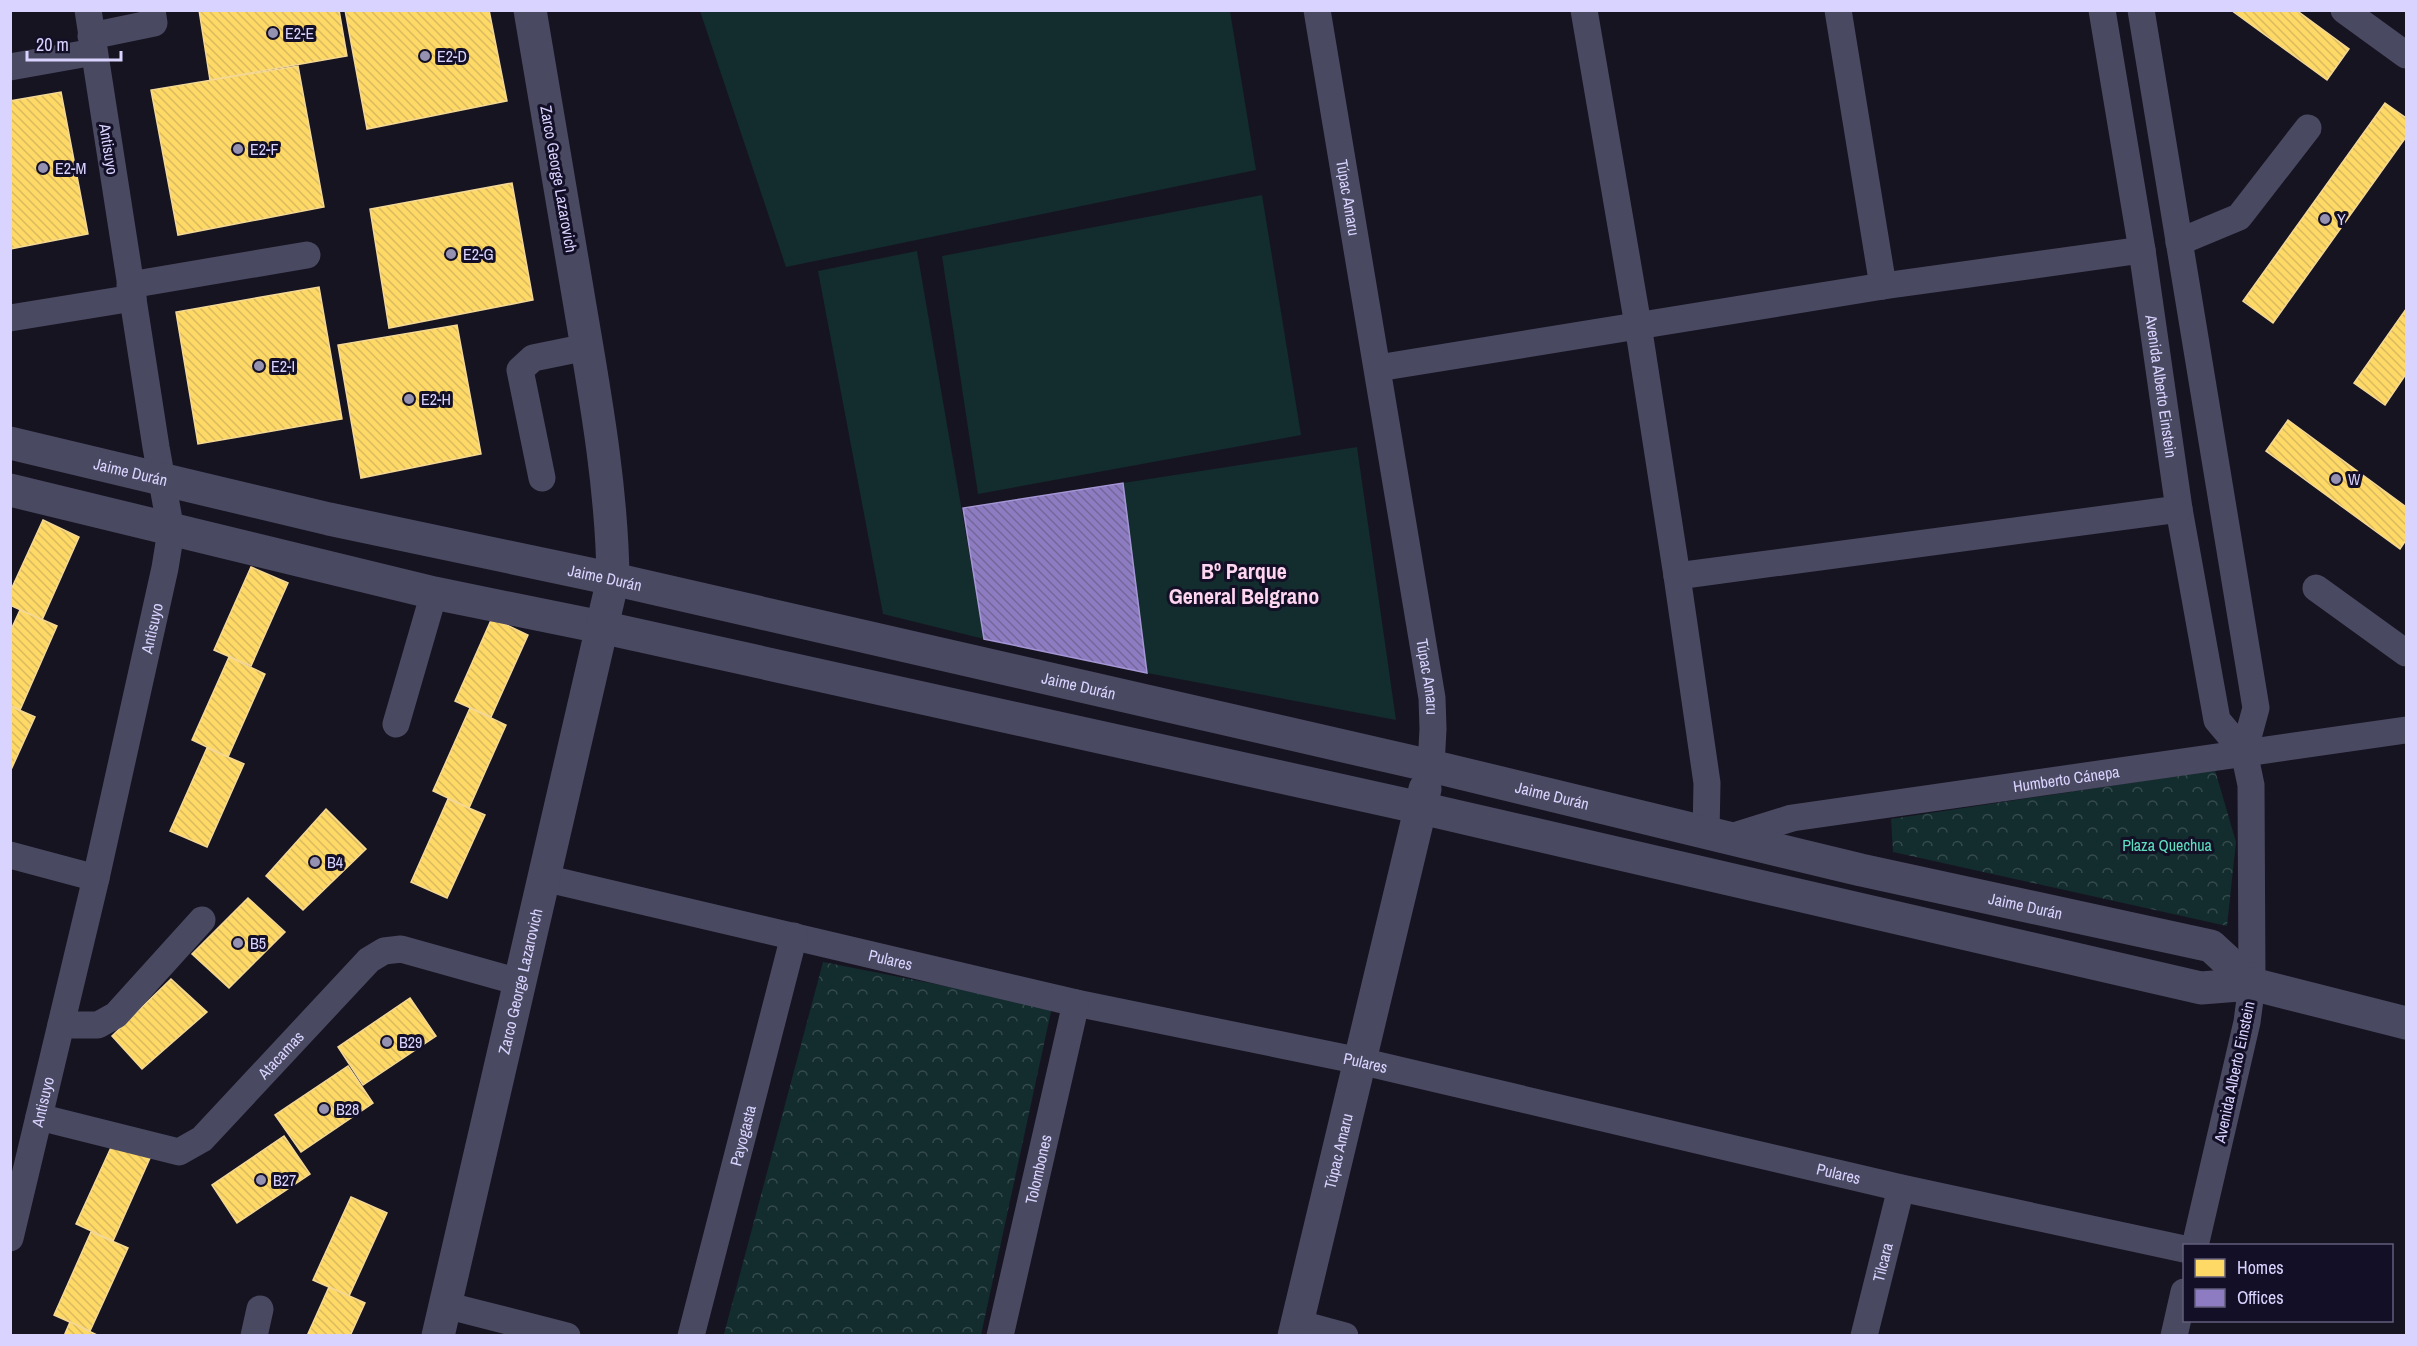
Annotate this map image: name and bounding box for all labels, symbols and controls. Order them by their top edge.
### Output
place label: E2-E [285,22,314,44]
scale bar [27,24,122,62]
marker: E2-E [266,26,280,40]
text: 20 m [36,32,69,57]
place label: E2-D [437,45,467,67]
marker: E2-D [418,49,432,63]
street label: Zarco George Lazarovich [535,104,583,254]
street label: Antisuyo [94,121,124,176]
place label: E2-F [250,138,278,160]
marker: E2-F [231,142,245,156]
place label: E2-M [55,157,86,179]
street label: Túpac Amaru [1331,158,1366,237]
marker: E2-M [36,161,50,175]
place label: Y [2337,208,2346,230]
marker: Y [2318,212,2332,226]
place label: E2-G [463,243,494,265]
marker: E2-G [444,247,458,261]
street label: Avenida Alberto Einstein [2140,312,2183,459]
place label: E2-I [271,355,295,377]
marker: E2-I [252,359,266,373]
place label: E2-H [421,388,451,410]
marker: E2-H [402,392,416,406]
street label: Jaime Durán [92,452,170,491]
place label: W [2348,468,2361,490]
marker: W [2329,472,2343,486]
district label: Bº Parque General Belgrano [1169,556,1319,611]
street label: Jaime Durán [566,559,644,596]
street label: Antisuyo [135,601,168,657]
street label: Túpac Amaru [1411,637,1444,715]
street label: Jaime Durán [1040,666,1118,705]
street label: Humberto Cánepa [2011,760,2121,797]
street label: Jaime Durán [1513,776,1591,815]
park label: Plaza Quechua [2122,834,2213,856]
place label: B4 [327,851,343,873]
marker: B4 [308,855,322,869]
street label: Jaime Durán [1986,887,2065,924]
street label: Zarco George Lazarovich [493,906,547,1056]
place label: B5 [250,932,266,954]
marker: B5 [231,936,245,950]
street label: Pulares [866,944,915,975]
street label: Avenida Alberto Einstein [2208,999,2260,1146]
street label: Atacamas [252,1026,309,1084]
place label: B29 [399,1031,422,1053]
marker: B29 [380,1035,394,1049]
street label: Pulares [1342,1047,1390,1078]
street label: Antisuyo [26,1074,59,1130]
place label: B28 [336,1098,359,1120]
marker: B28 [317,1102,331,1116]
street label: Payogasta [724,1102,761,1168]
street label: Túpac Amaru [1319,1111,1358,1191]
street label: Tolombones [1019,1132,1057,1206]
street label: Pulares [1814,1158,1863,1189]
place label: B27 [273,1169,296,1191]
marker: B27 [254,1173,268,1187]
street label: Tilcara [1867,1240,1898,1284]
legend [2183,1244,2393,1322]
text: Homes [2237,1255,2284,1280]
text: Offices [2237,1285,2284,1310]

